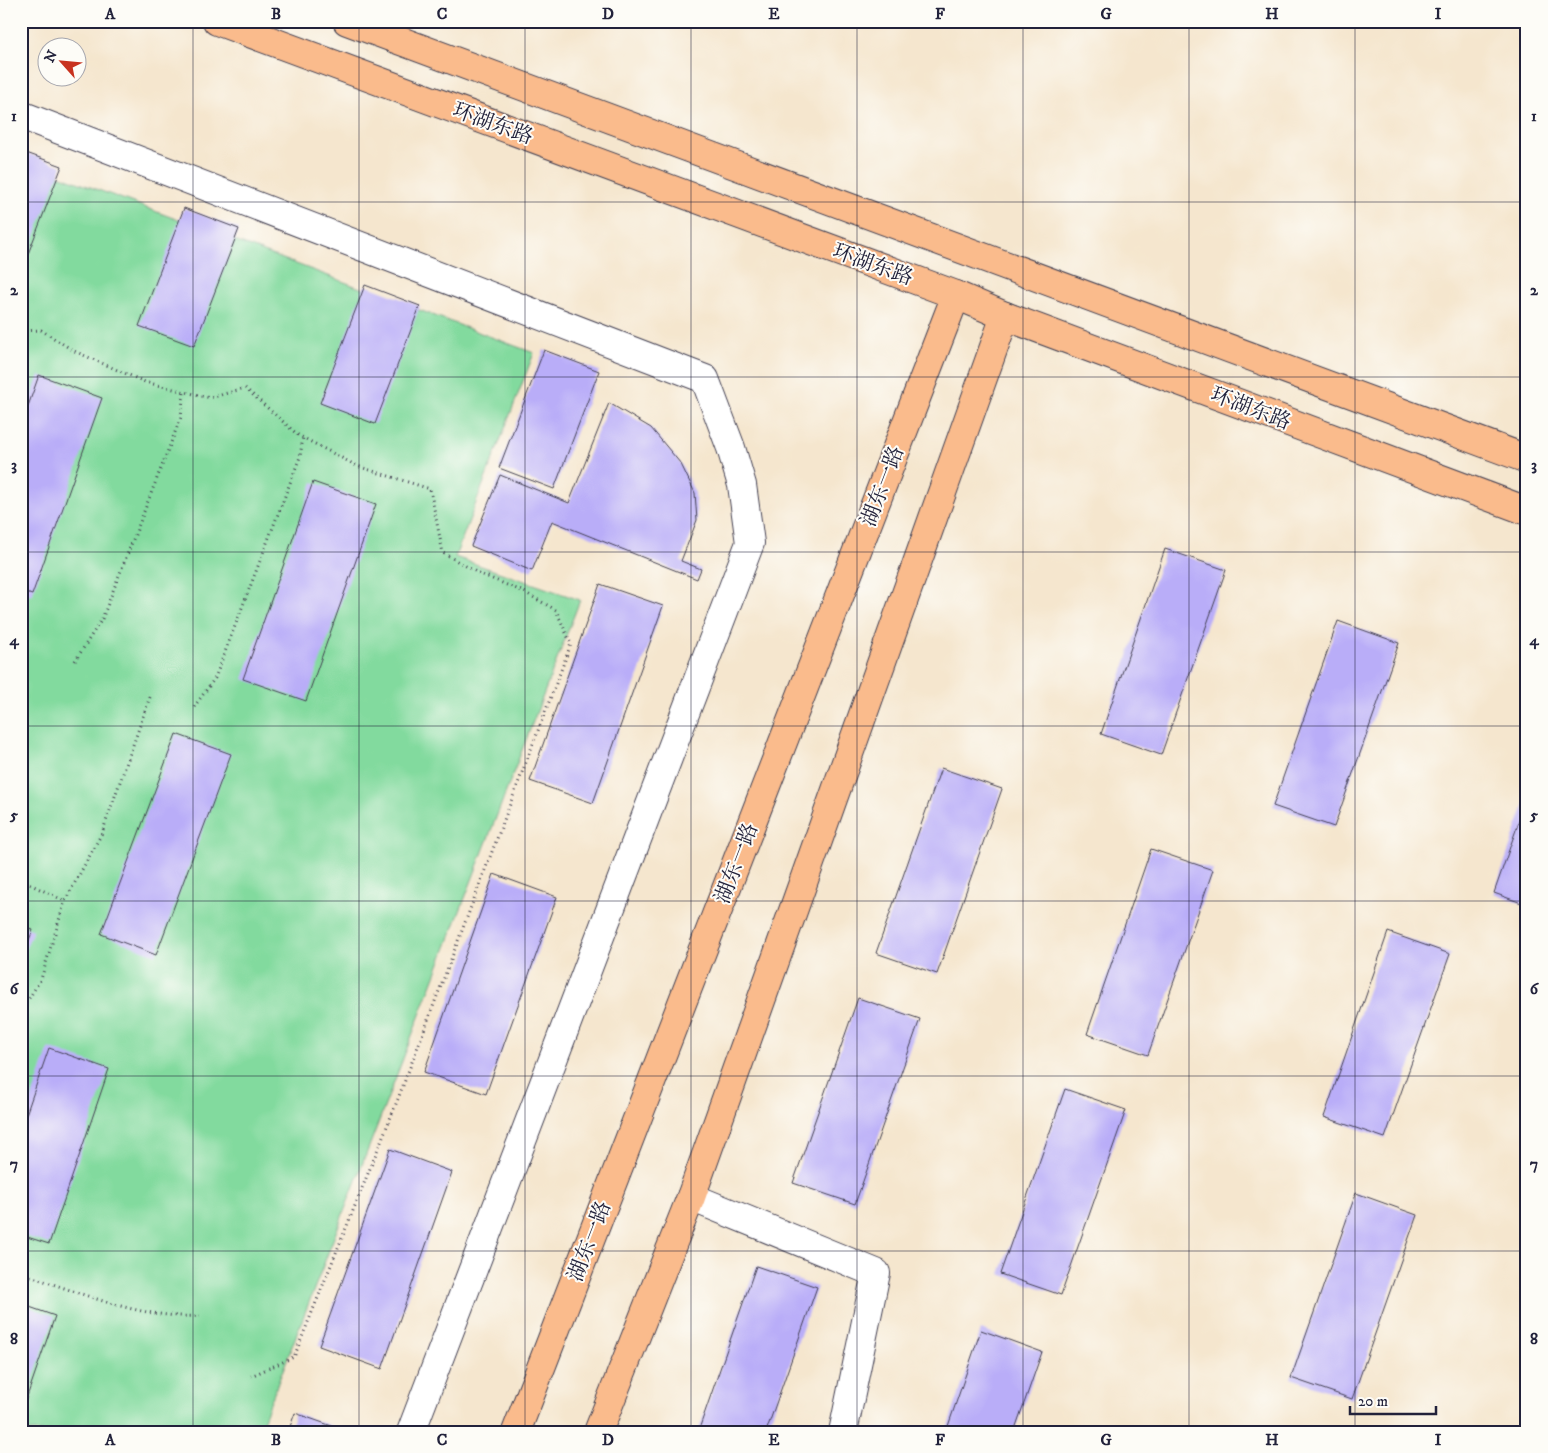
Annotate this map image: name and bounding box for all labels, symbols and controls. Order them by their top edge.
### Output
text: A [104,4,116,24]
text: B [271,4,281,24]
text: C [437,4,447,24]
text: D [602,4,614,24]
text: E [768,4,780,24]
text: F [935,4,945,24]
text: G [1100,4,1112,24]
text: H [1265,4,1279,24]
text: I [1435,4,1442,24]
north arrow [38,38,88,88]
text: N [41,47,62,66]
street label: 环湖东路 [449,97,537,151]
text: 1 [11,106,17,126]
text: 1 [1531,106,1537,126]
street label: 环湖东路 [829,238,917,292]
text: 2 [10,280,19,300]
text: 2 [1530,280,1539,300]
street label: 环湖东路 [1207,382,1295,436]
street label: 湖东一路 [856,442,910,530]
text: 3 [11,455,17,475]
text: 3 [1531,455,1537,475]
text: 4 [8,630,19,650]
text: 4 [1528,630,1539,650]
text: 5 [9,805,18,825]
text: 5 [1529,805,1538,825]
street label: 湖东一路 [710,819,764,907]
text: 6 [10,979,20,999]
text: 6 [1530,979,1540,999]
text: 7 [10,1154,18,1174]
text: 7 [1530,1154,1538,1174]
street label: 湖东一路 [563,1197,617,1285]
text: 8 [10,1329,18,1349]
text: 8 [1530,1329,1538,1349]
scale bar [1350,1383,1437,1415]
text: 20 m [1358,1392,1388,1411]
text: A [104,1430,116,1450]
text: B [271,1430,281,1450]
text: C [437,1430,447,1450]
text: D [602,1430,614,1450]
text: E [768,1430,780,1450]
text: F [935,1430,945,1450]
text: G [1100,1430,1112,1450]
text: H [1265,1430,1279,1450]
text: I [1435,1430,1442,1450]

